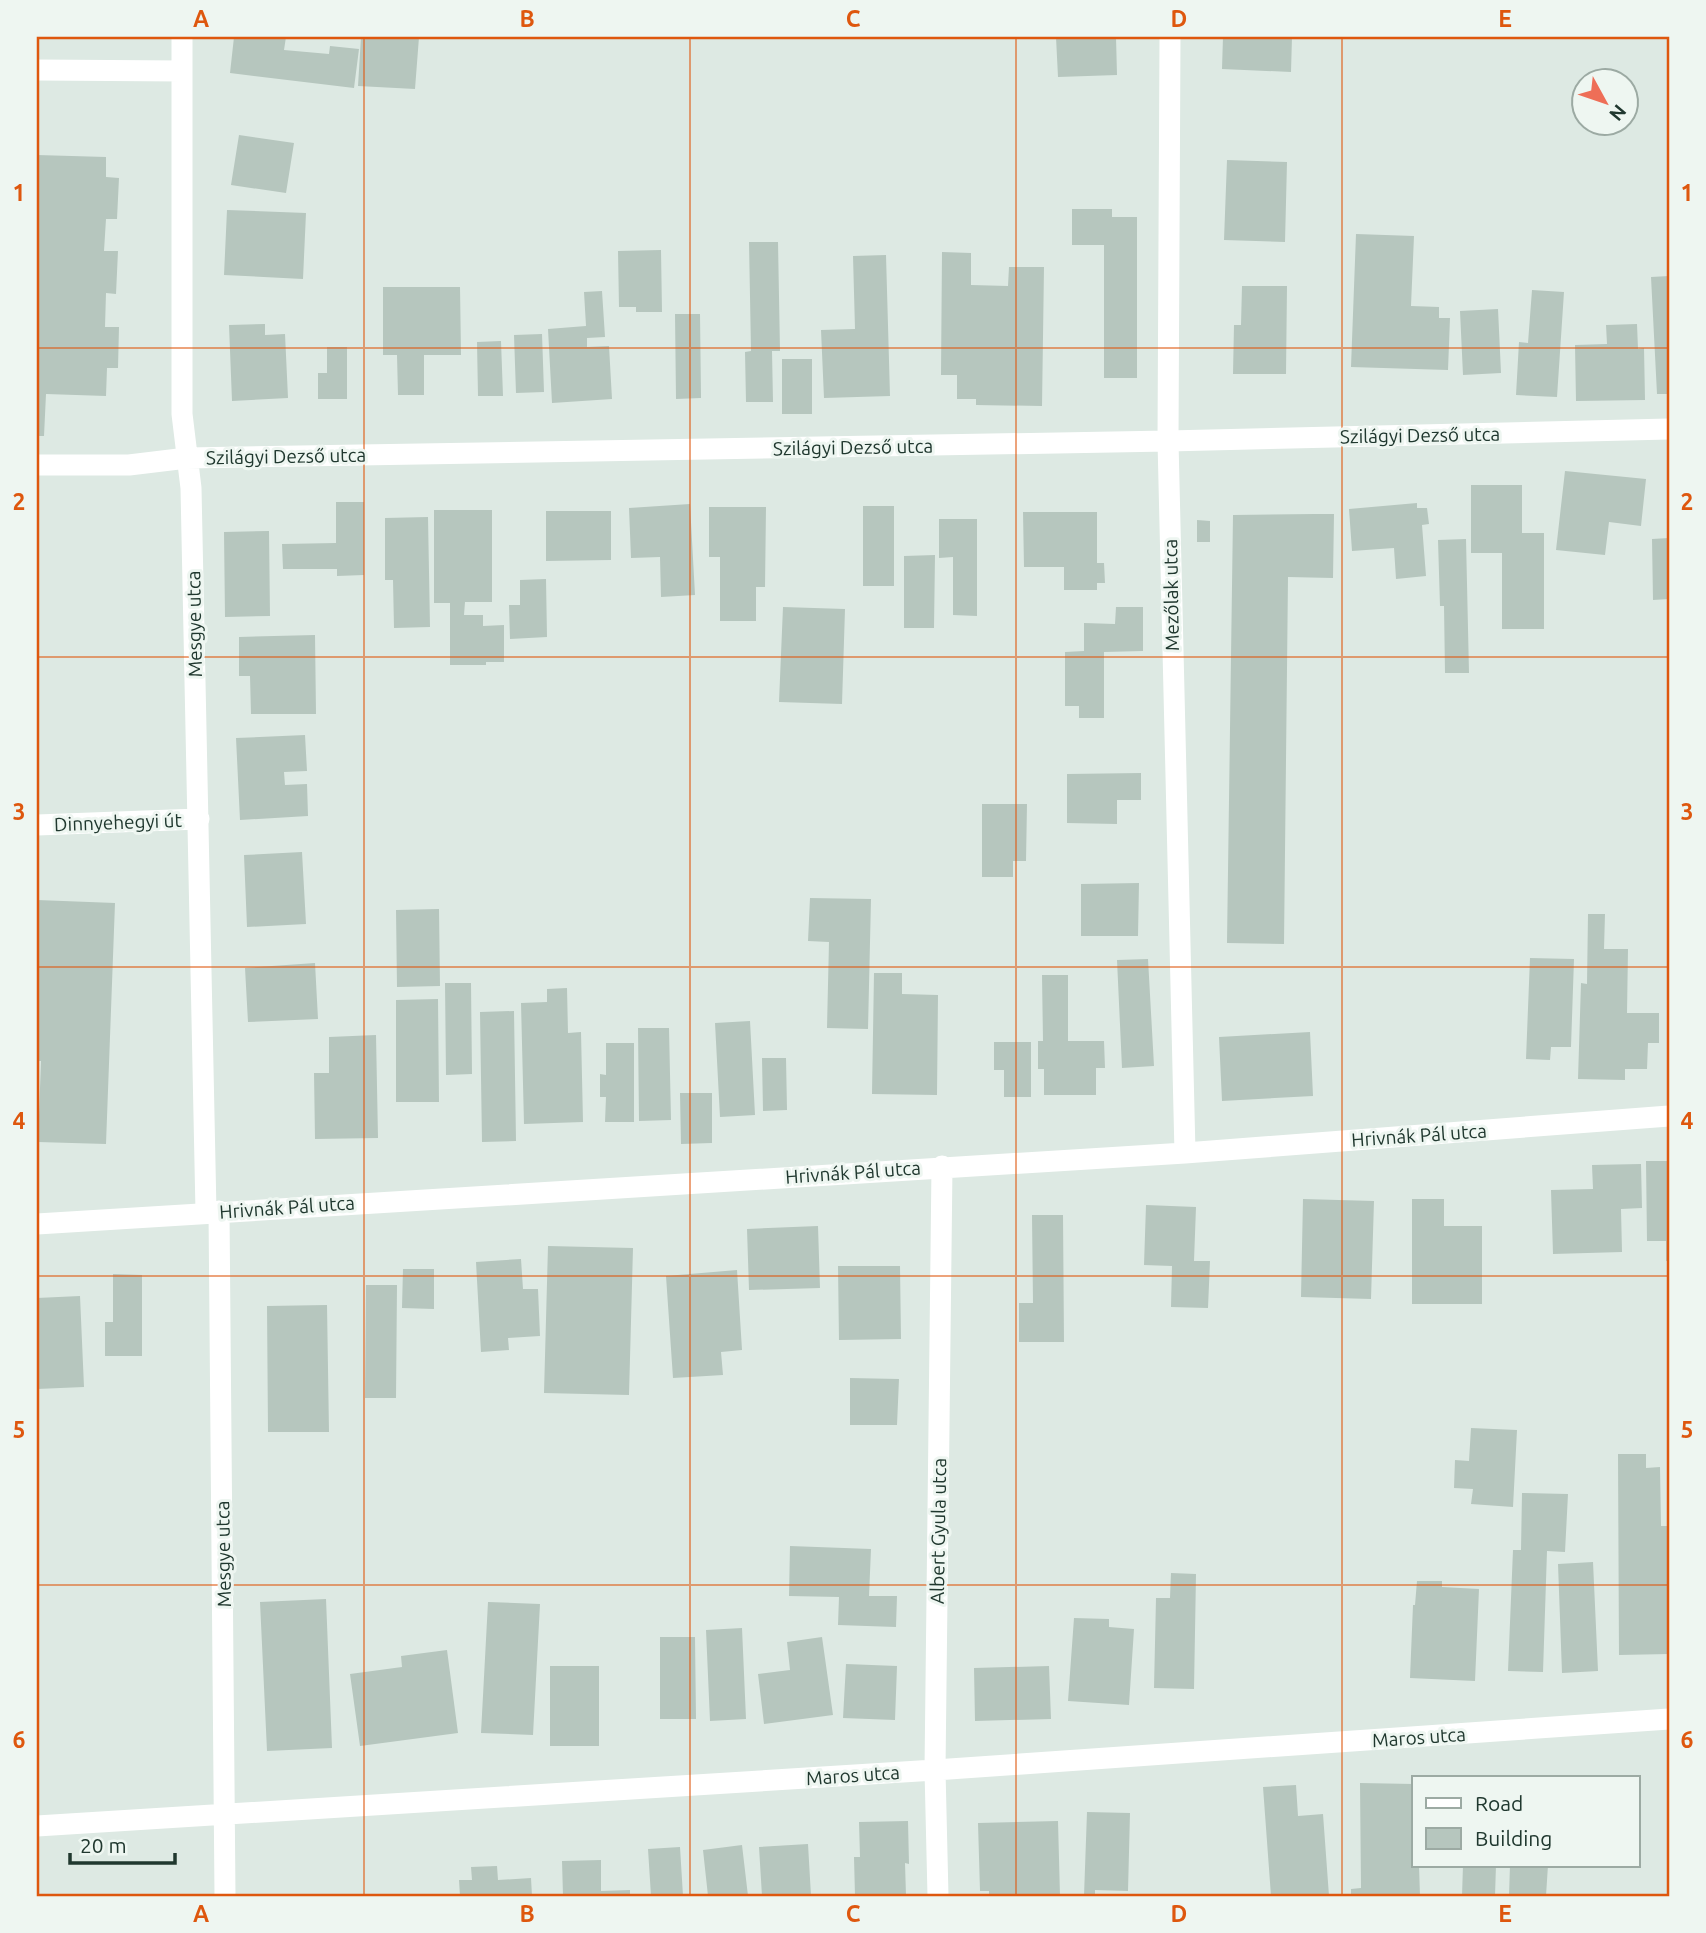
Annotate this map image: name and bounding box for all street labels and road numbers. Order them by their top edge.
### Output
street label: Szilágyi Dezső utca [1340,423,1500,447]
street label: Szilágyi Dezső utca [773,435,933,459]
street label: Szilágyi Dezső utca [206,444,366,468]
street label: Mezőlak utca [1159,539,1183,651]
street label: Mesgye utca [182,570,206,678]
street label: Dinnyehegyi út [54,809,183,835]
street label: Hrivnák Pál utca [1350,1119,1488,1151]
street label: Hrivnák Pál utca [784,1156,922,1188]
street label: Hrivnák Pál utca [218,1191,356,1223]
street label: Albert Gyula utca [926,1458,950,1604]
street label: Mesgye utca [211,1500,235,1608]
street label: Maros utca [1371,1723,1467,1751]
street label: Maros utca [805,1761,901,1789]

